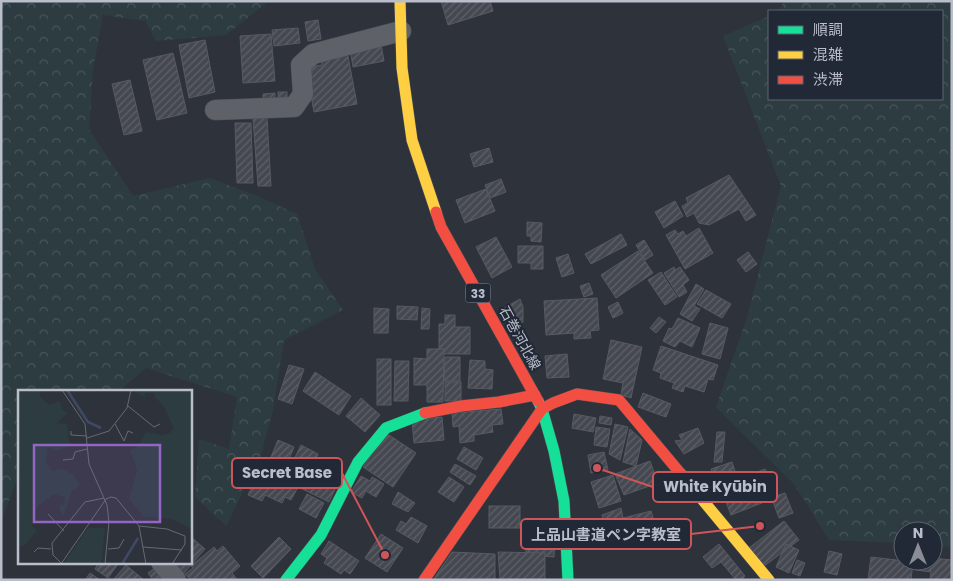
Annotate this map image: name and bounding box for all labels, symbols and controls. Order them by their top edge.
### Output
legend [768,10,943,100]
text: 順調 [813,19,843,40]
text: 混雑 [813,44,843,65]
text: 渋滞 [813,69,843,90]
road number: 33 [466,284,490,302]
street label: 石巻河北線 [494,303,546,373]
inset map [18,390,191,564]
callout: Secret Base [232,458,342,488]
text: Secret Base [242,462,332,483]
callout: White Kyūbin [653,472,777,502]
text: White Kyūbin [663,476,767,497]
callout: 上品山書道ペン字教室 [521,519,691,549]
north arrow [893,521,943,571]
text: N [913,523,923,543]
text: 上品山書道ペン字教室 [531,524,681,545]

